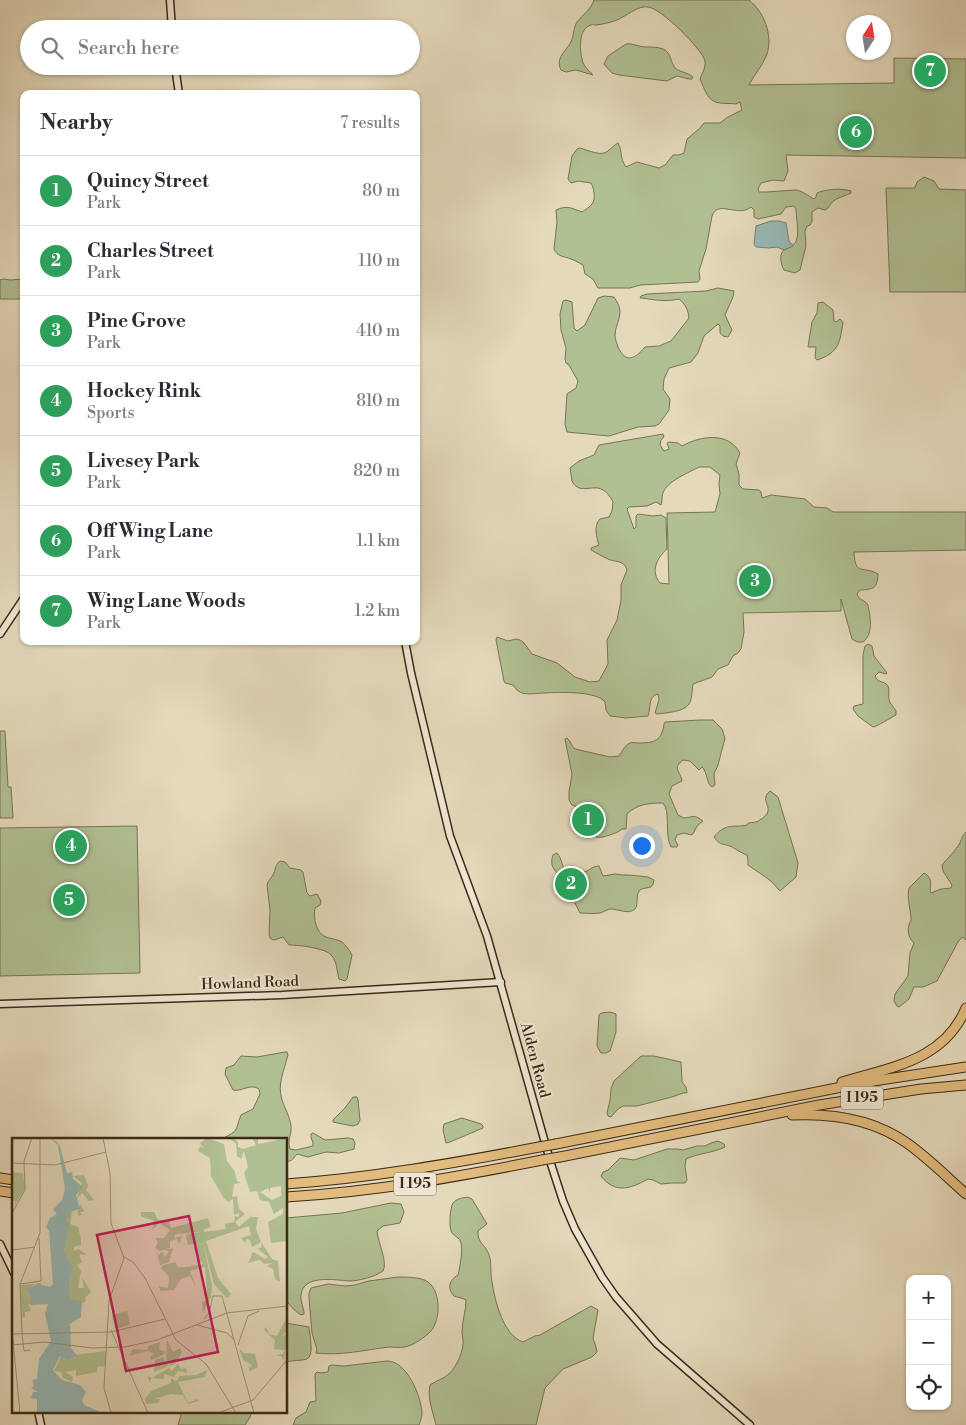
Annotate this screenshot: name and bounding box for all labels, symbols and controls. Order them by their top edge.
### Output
north arrow [846,15,891,60]
search box [20,20,420,75]
icon: search [38,34,66,62]
text: Search here [78,36,179,60]
pin: 7 [914,52,946,90]
text: Nearby [40,110,113,136]
text: 7 results [340,113,400,133]
pin: 6 [840,113,872,151]
text: Quincy Street [87,169,209,193]
text: 1 [52,181,60,201]
text: 80 m [362,181,400,201]
text: Park [87,193,120,213]
text: Charles Street [87,239,214,263]
text: 2 [51,251,61,271]
text: 110 m [358,251,400,271]
text: Park [87,263,120,283]
text: Pine Grove [87,309,186,333]
text: 3 [51,321,61,341]
text: 410 m [356,321,400,341]
text: Park [87,333,120,353]
text: Hockey Rink [87,379,201,403]
text: 4 [51,391,61,411]
text: 810 m [356,391,400,411]
text: Sports [87,403,134,423]
text: Livesey Park [87,449,200,473]
text: 5 [51,461,61,481]
text: 820 m [353,461,400,481]
text: Park [87,473,120,493]
text: Off Wing Lane [87,519,213,543]
text: 6 [51,531,61,551]
text: 1.1 km [356,531,400,551]
text: Park [87,543,120,563]
pin: 3 [739,562,771,600]
text: Wing Lane Woods [87,589,245,613]
text: 7 [51,601,61,621]
text: 1.2 km [354,601,400,621]
text: Park [87,613,120,633]
pin: 1 [572,801,604,839]
pin: 4 [55,827,87,865]
your location [629,833,655,859]
pin: 2 [555,865,587,903]
pin: 5 [53,881,85,919]
street label: Howland Road [201,972,300,994]
street label: Alden Road [516,1019,554,1100]
road number: I 195 [841,1086,883,1110]
inset map [12,1138,288,1412]
road number: I 195 [394,1172,436,1196]
map controls [906,1275,951,1410]
button: + [906,1275,951,1320]
button: − [906,1320,951,1365]
button: locate [906,1365,951,1410]

